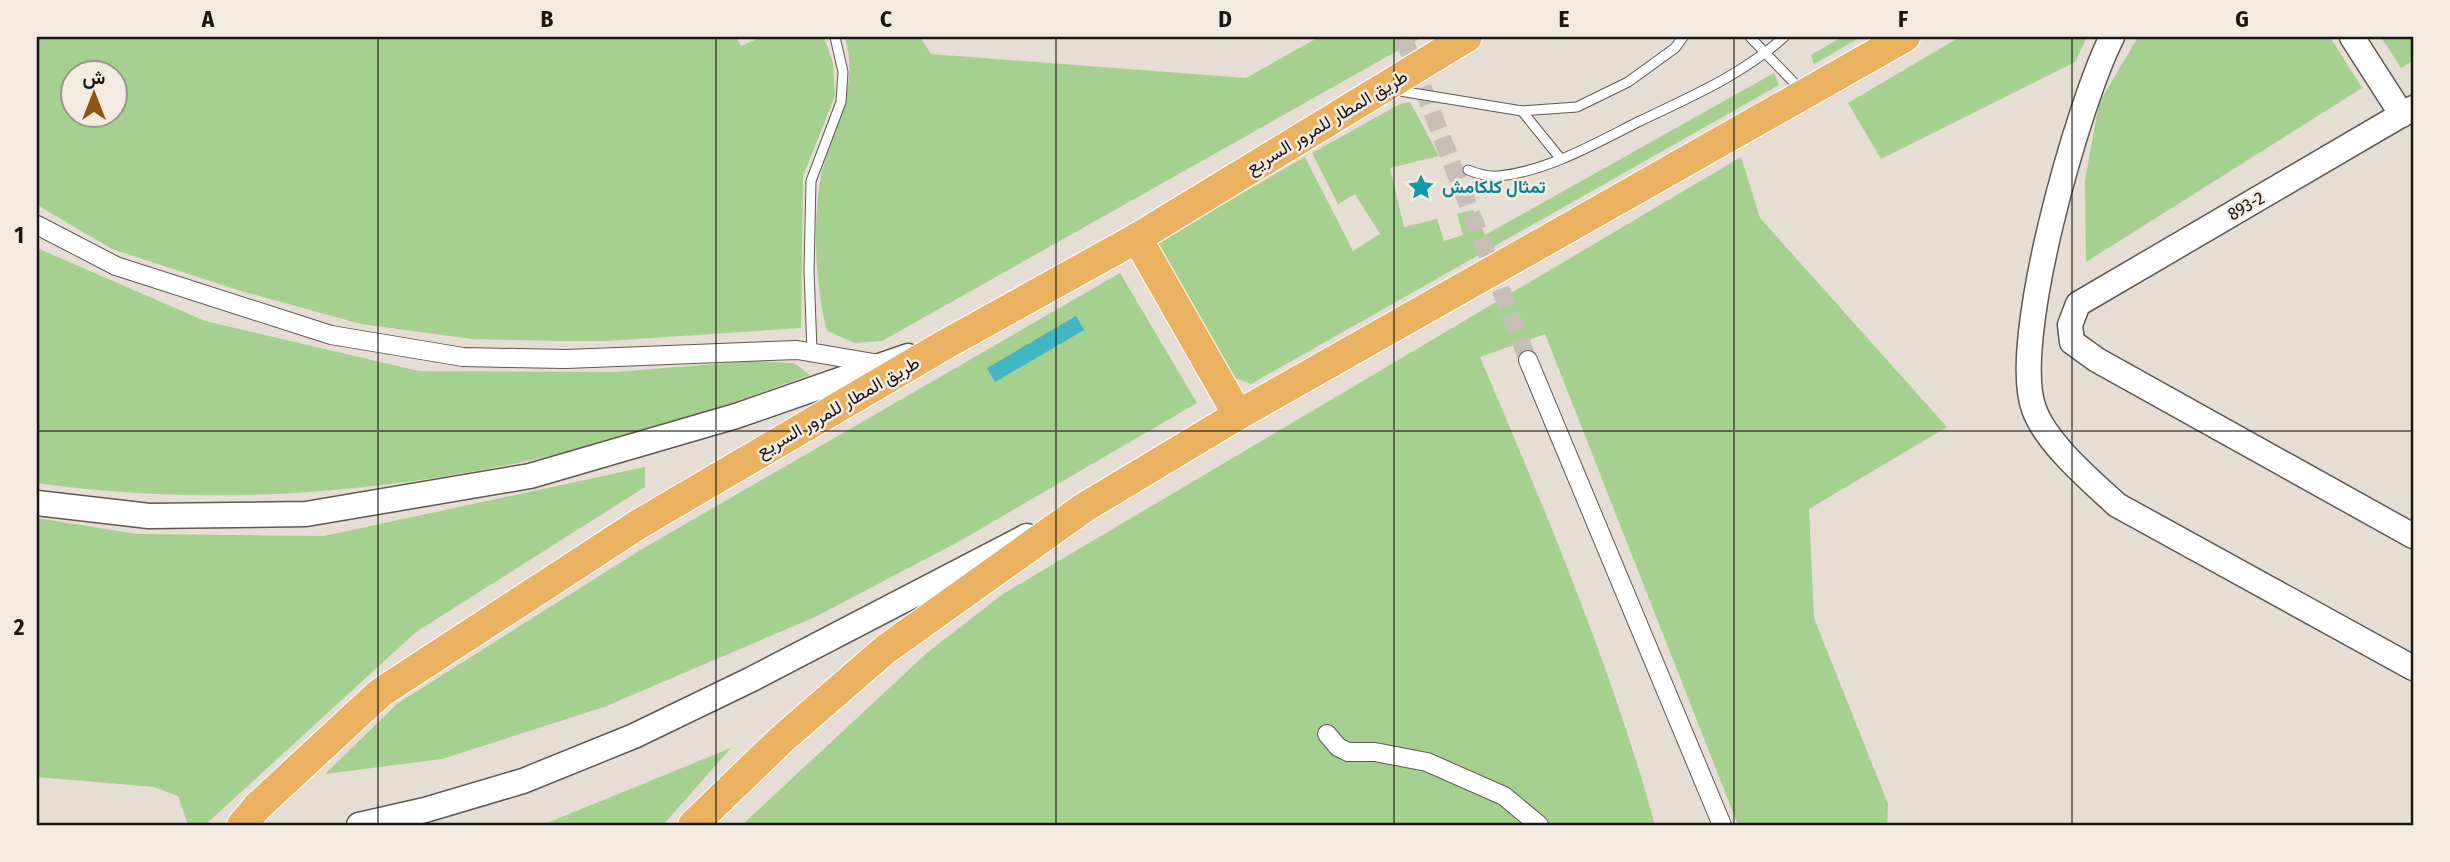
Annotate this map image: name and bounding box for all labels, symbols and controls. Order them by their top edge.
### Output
text: A [201,5,215,33]
text: B [541,5,554,33]
text: C [880,5,892,33]
text: D [1218,5,1232,33]
text: E [1559,5,1570,33]
text: F [1898,5,1908,33]
text: G [2235,5,2249,33]
north arrow [60,60,130,130]
street label: طريق المطار للمرور السريع [1242,65,1412,180]
text: ش [83,66,106,89]
place icon: تمثال كلكامش [1406,172,1436,202]
place label: تمثال كلكامش [1442,176,1546,198]
street label: 893-2 [2224,187,2268,225]
text: 1 [14,221,24,249]
street label: طريق المطار للمرور السريع [753,351,924,464]
text: 2 [13,613,25,641]

